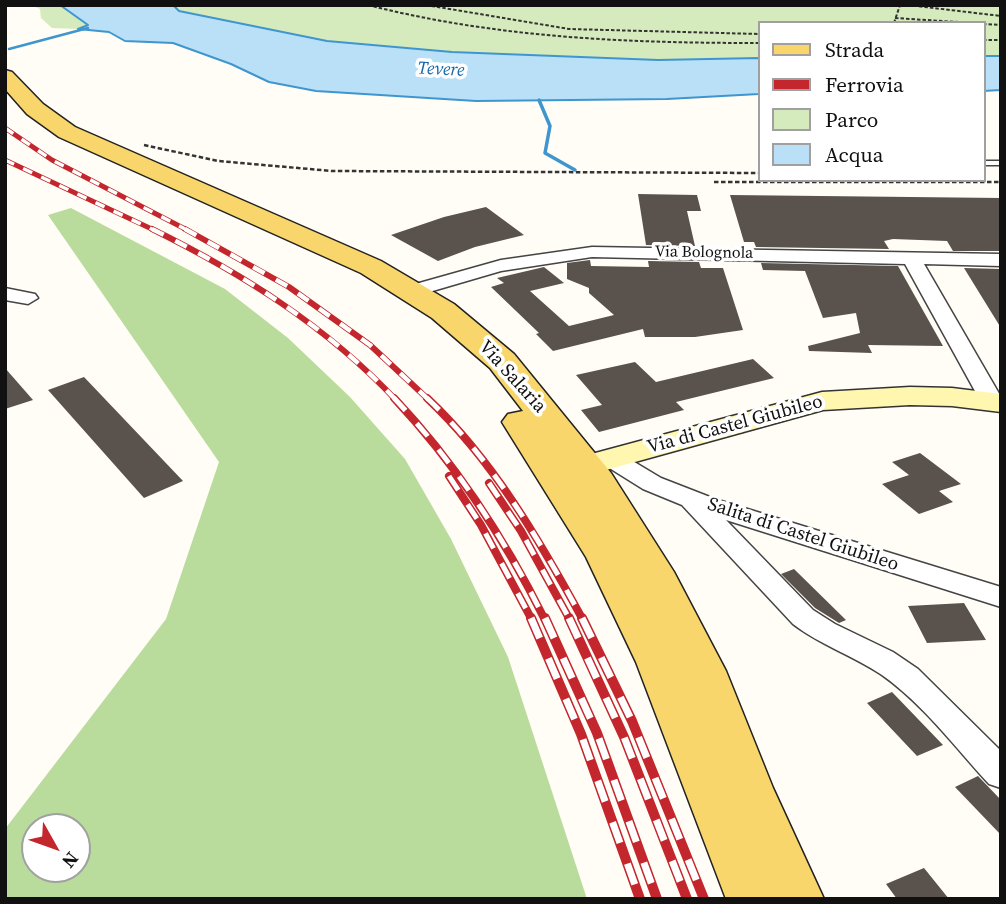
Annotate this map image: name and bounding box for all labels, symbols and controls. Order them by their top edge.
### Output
legend [758,21,985,182]
text: Strada [825,35,884,64]
water label: Tevere [417,58,465,82]
text: Ferrovia [825,70,904,99]
text: Parco [825,105,878,134]
text: Acqua [825,140,883,169]
street label: Via Bolognola [655,243,753,263]
street label: Via Salaria [473,336,551,418]
street label: Via di Castel Giubileo [645,391,825,459]
street label: Salita di Castel Giubileo [705,493,901,577]
north arrow [21,813,91,883]
text: N [56,847,85,874]

